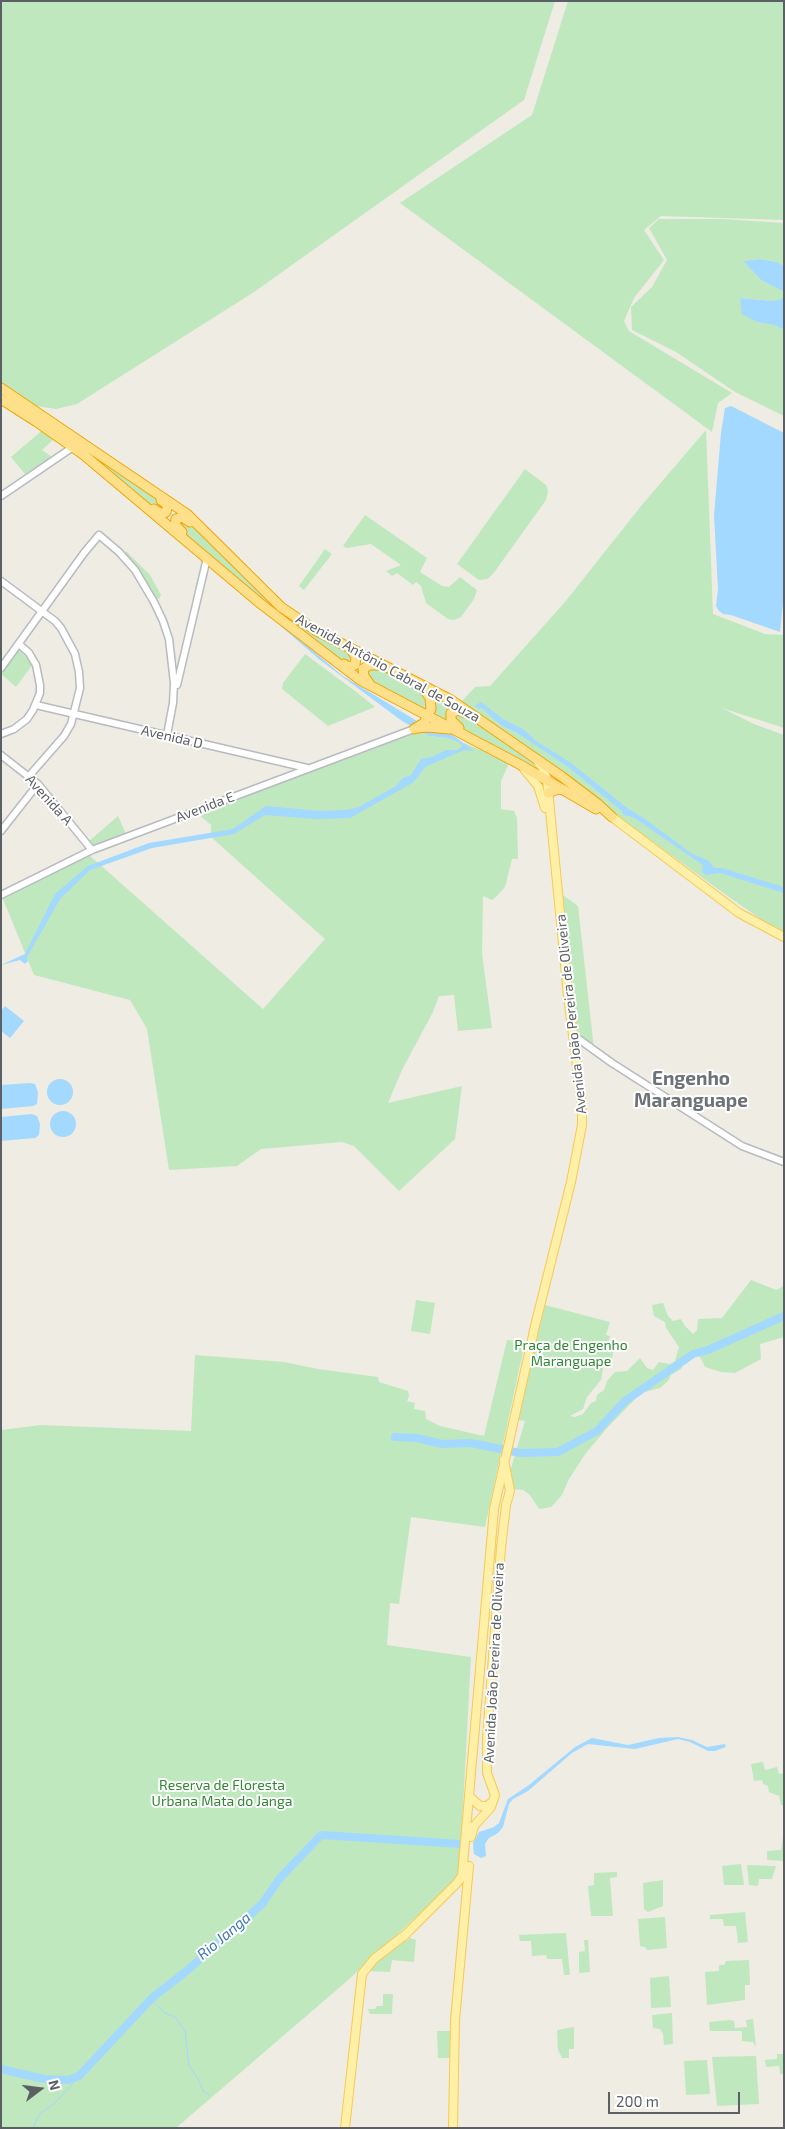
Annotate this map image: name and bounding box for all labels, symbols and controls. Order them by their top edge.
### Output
street label: Avenida Antônio Cabral de Souza [293,610,483,726]
street label: Avenida D [139,722,205,752]
street label: Avenida A [22,771,76,829]
street label: Avenida E [173,788,237,826]
street label: Avenida João Pereira de Oliveira [552,913,590,1115]
district label: Engenho Maranguape [634,1068,748,1112]
park label: Praça de Engenho Maranguape [514,1337,628,1370]
street label: Avenida João Pereira de Oliveira [480,1562,508,1764]
park label: Reserva de Floresta Urbana Mata do Janga [152,1777,292,1810]
water label: Rio Janga [194,1908,254,1964]
north arrow [15,2064,65,2114]
text: N [45,2078,64,2092]
scale bar [610,2082,742,2114]
text: 200 m [616,2092,659,2110]

